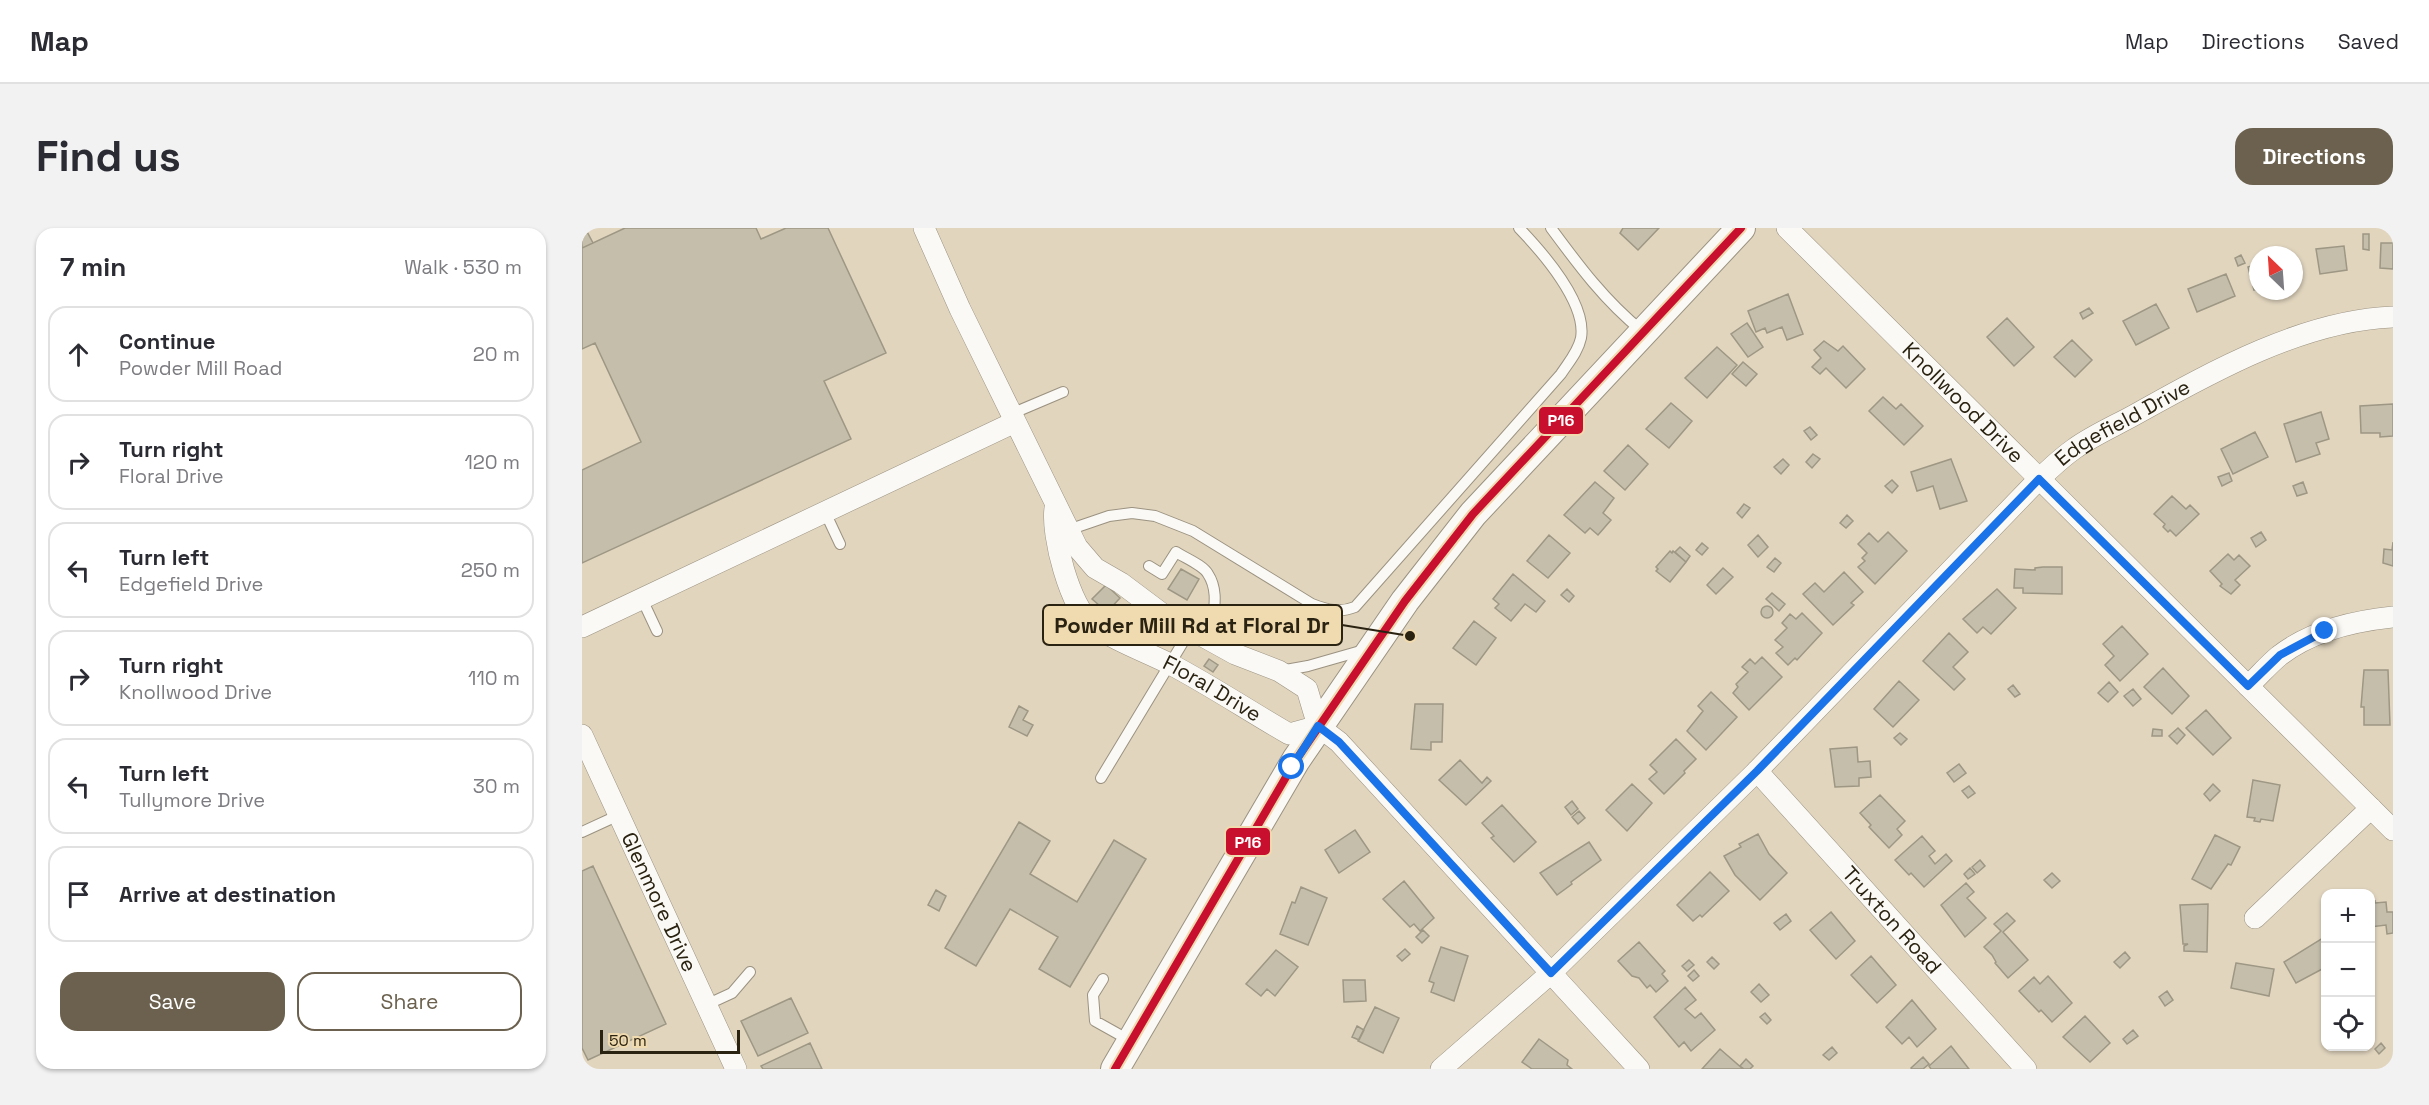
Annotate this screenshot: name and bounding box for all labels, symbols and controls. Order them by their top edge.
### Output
text: Map [30,23,89,59]
text: Map [2125,28,2169,55]
text: Directions [2202,28,2305,55]
text: Saved [2338,28,2399,55]
button: Directions [2235,128,2393,185]
text: Find us [36,130,181,183]
north arrow [2249,246,2303,300]
text: 7 min [60,250,126,284]
text: Walk · 530 m [404,254,522,280]
text: Continue [119,327,215,355]
street label: Knollwood Drive [1897,336,2030,469]
icon: ahead [62,338,95,371]
text: 20 m [473,341,520,367]
text: Powder Mill Road [119,355,282,381]
street label: Edgefield Drive [2049,373,2195,472]
line badge: P16 [1538,406,1584,435]
text: P16 [1548,410,1574,431]
text: Turn right [119,435,224,463]
icon: right [62,446,95,479]
text: 120 m [464,449,520,475]
text: Floral Drive [119,463,224,489]
text: Turn left [119,543,209,571]
icon: left [62,554,95,587]
text: 250 m [461,557,520,583]
text: Edgefield Drive [119,571,263,597]
callout: Powder Mill Rd at Floral Dr [1043,605,1342,645]
text: Powder Mill Rd at Floral Dr [1054,611,1330,639]
route end [2311,617,2337,643]
street label: Floral Drive [1158,649,1267,728]
text: Turn right [119,651,224,679]
icon: right [62,662,95,695]
text: 110 m [468,665,520,691]
text: Knollwood Drive [119,679,272,705]
route start [1278,753,1304,779]
text: Turn left [119,759,209,787]
icon: left [62,770,95,803]
text: 30 m [473,773,520,799]
text: Tullymore Drive [119,787,265,813]
line badge: P16 [1225,827,1271,856]
street label: Glenmore Drive [616,828,703,976]
text: P16 [1235,832,1261,853]
street label: Truxton Road [1836,860,1948,979]
icon: arrive [62,878,95,911]
text: Arrive at destination [119,880,336,908]
map controls [2321,889,2375,1051]
button: + [2321,889,2375,943]
button: − [2321,943,2375,997]
button: Save [60,972,285,1031]
button: Share [297,972,522,1031]
button: locate [2321,997,2375,1051]
scale bar [600,1027,740,1054]
text: 50 m [609,1030,647,1051]

